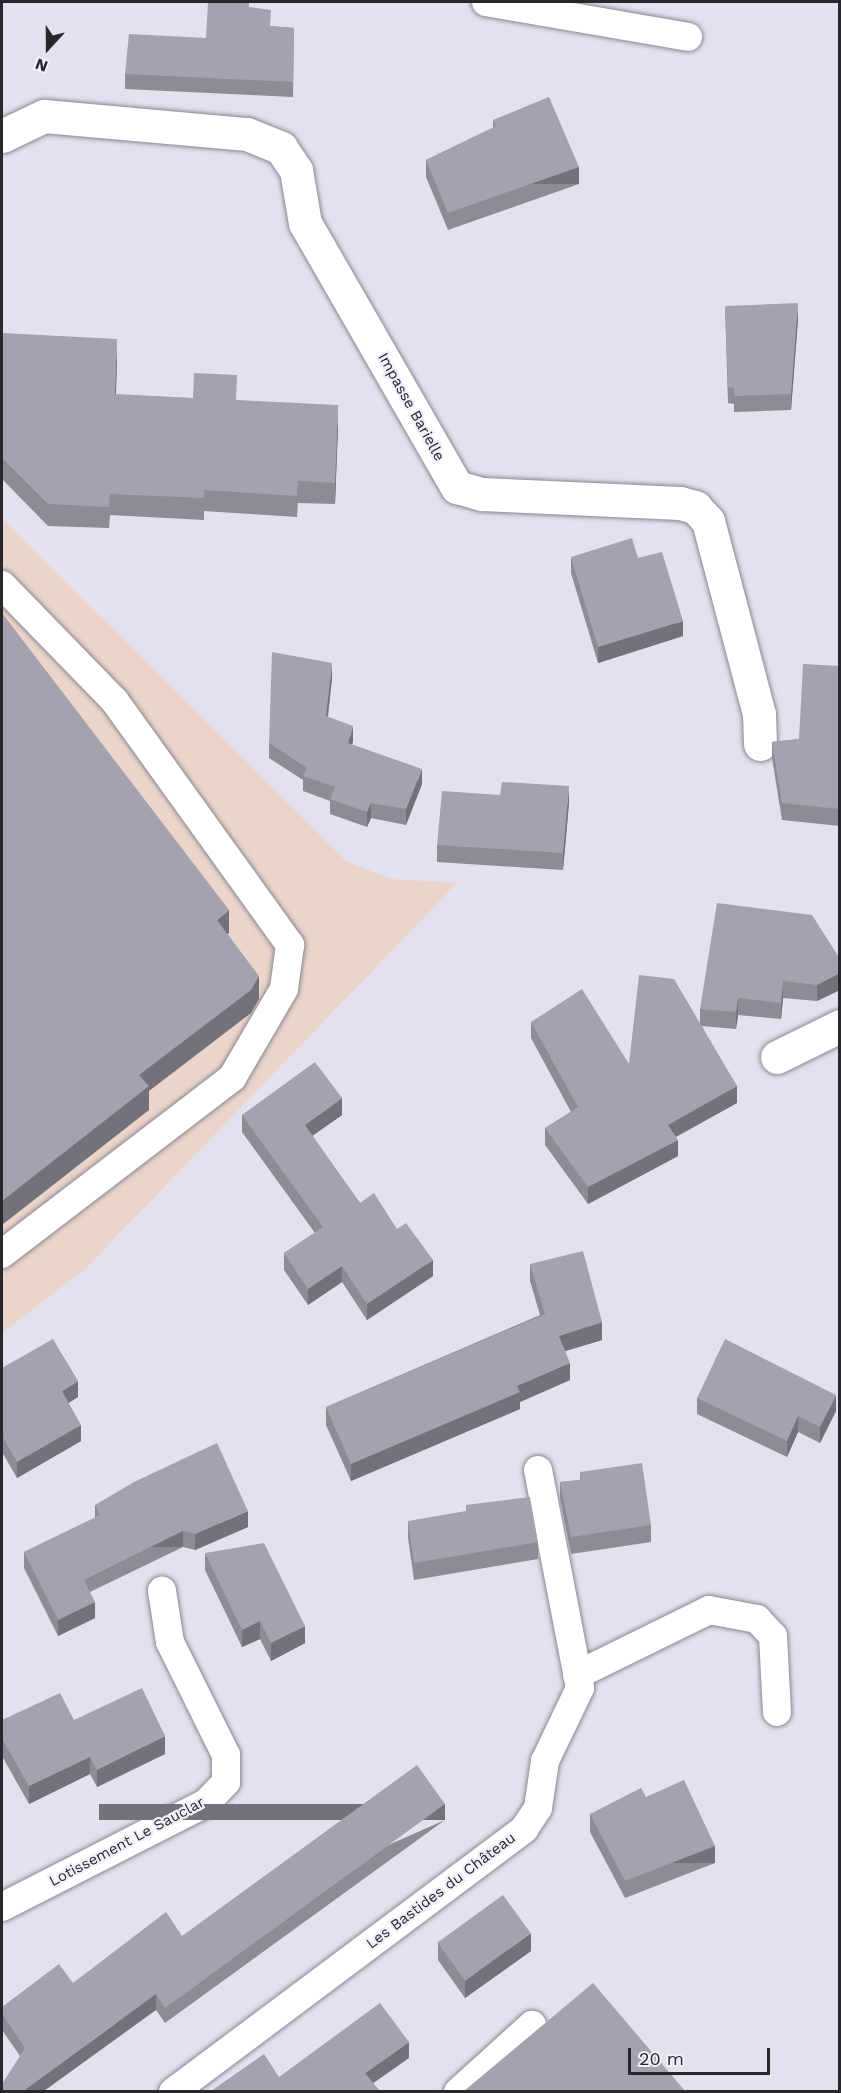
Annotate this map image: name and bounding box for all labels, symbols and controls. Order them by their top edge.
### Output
north arrow [18,18,78,78]
text: N [32,54,50,76]
street label: Impasse Barielle [374,350,448,464]
street label: Lotissement Le Sauclar [46,1793,208,1891]
street label: Les Bastides du Château [363,1829,519,1953]
scale bar [631,2036,774,2074]
text: 20 m [639,2048,684,2069]

